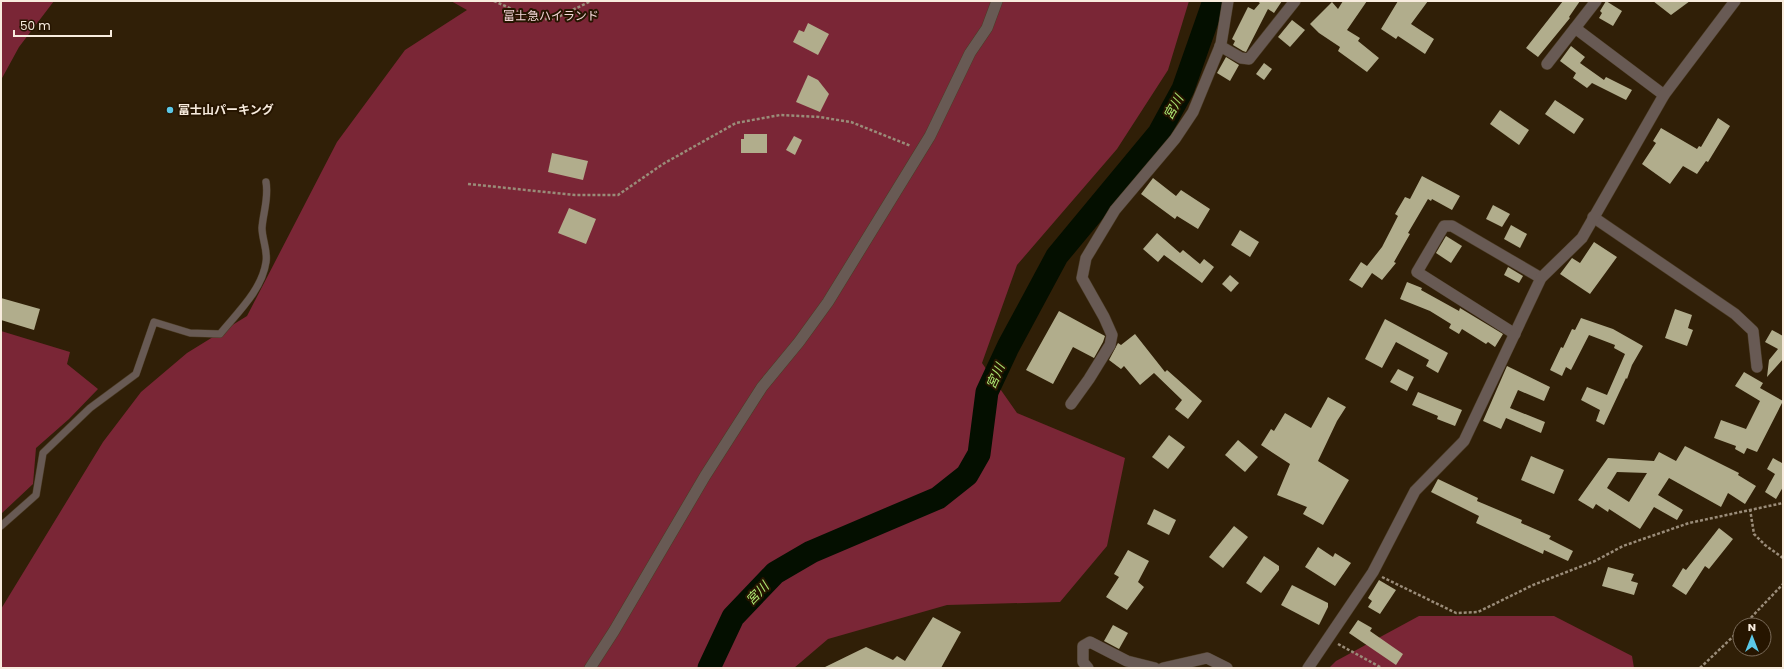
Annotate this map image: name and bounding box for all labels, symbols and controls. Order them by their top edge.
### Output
park label: 富士急ハイランド [503,7,599,24]
scale bar [14,12,111,38]
text: 50 m [20,17,51,34]
water label: 宮川 [1159,90,1189,123]
place label: 富士山パーキング [178,101,274,118]
marker: 富士山パーキング [165,105,175,115]
water label: 宮川 [981,359,1010,392]
water label: 宮川 [741,576,775,609]
north arrow [1732,617,1772,657]
text: N [1748,619,1756,635]

